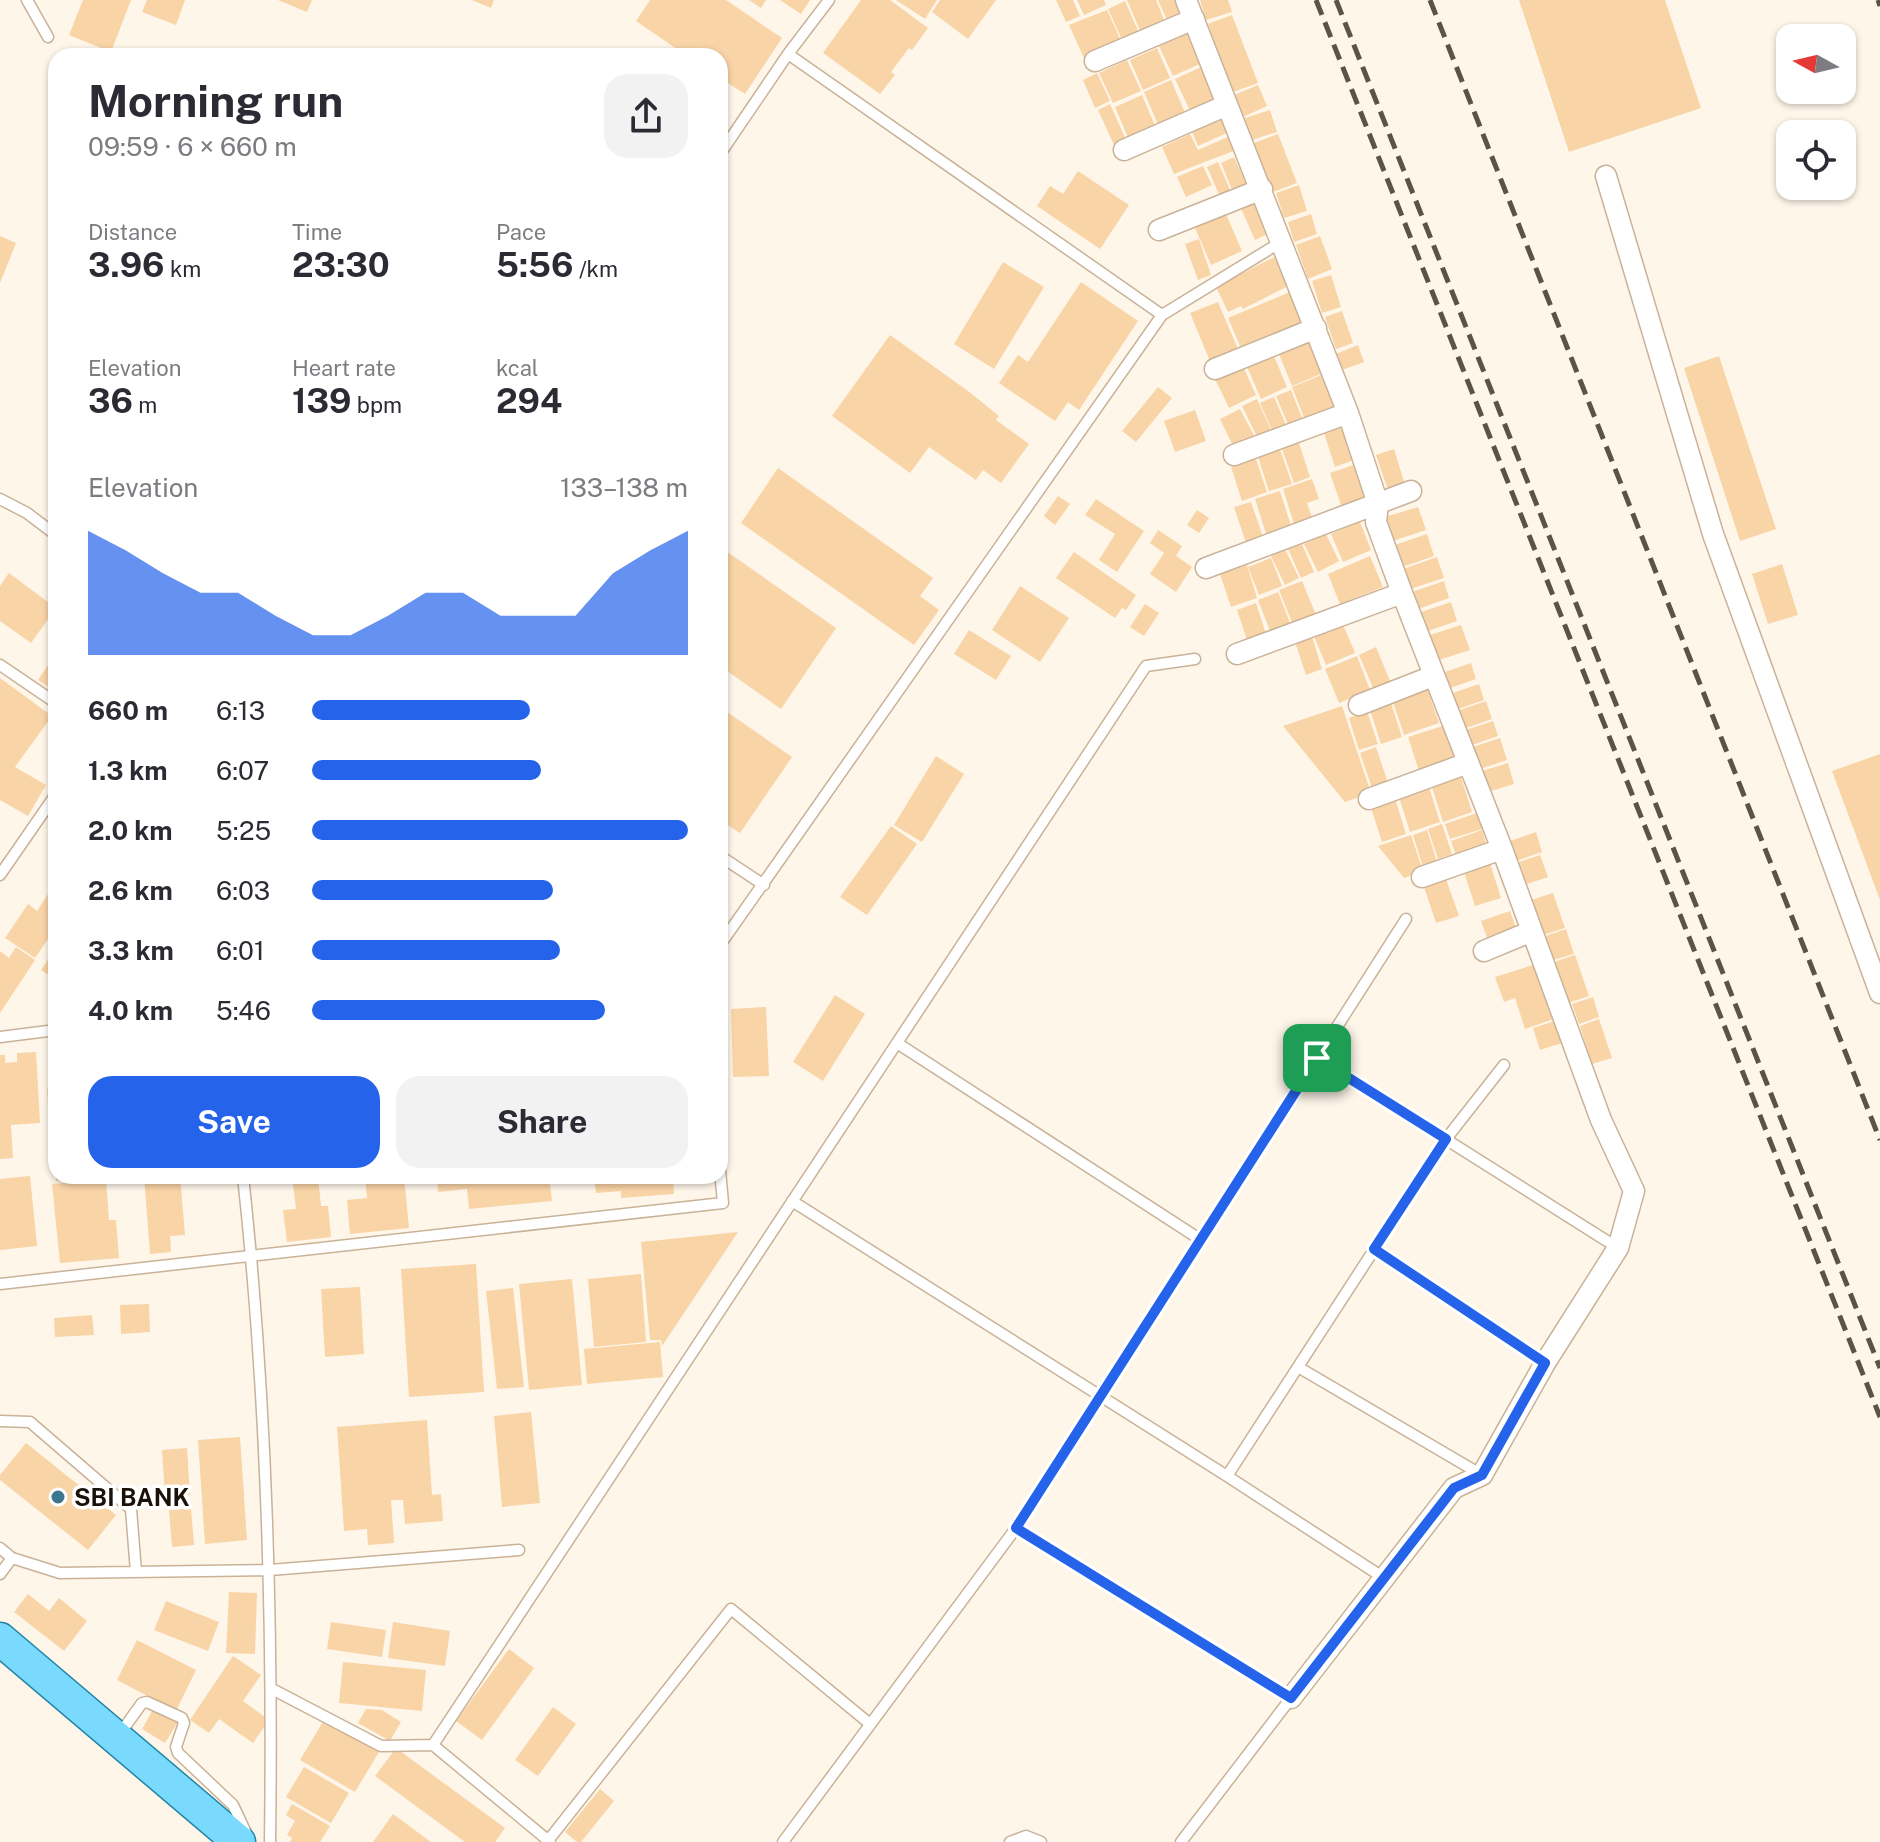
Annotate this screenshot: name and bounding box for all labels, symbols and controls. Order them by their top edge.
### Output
north arrow [1776,24,1856,104]
map controls [1776,24,1856,200]
button: share [604,74,688,158]
text: Morning run [88,75,343,127]
button: locate [1776,120,1856,200]
text: 09:59 · 6 × 660 m [88,131,297,162]
text: Distance [88,219,177,245]
text: Time [292,219,342,245]
text: Pace [496,219,546,245]
text: 3.96 [88,245,165,285]
text: 23:30 [292,245,390,285]
text: 5:56 [496,245,574,285]
text: km [165,256,201,282]
text: /km [574,256,618,282]
text: Elevation [88,355,181,381]
text: Heart rate [292,355,396,381]
text: kcal [496,355,538,381]
text: 36 [88,381,133,421]
text: 139 [292,381,351,421]
text: 294 [496,381,562,421]
text: m [133,392,157,418]
text: bpm [351,392,402,418]
text: Elevation [88,472,198,503]
text: 133–138 m [560,472,688,503]
text: 660 m [88,695,168,726]
text: 6:13 [216,695,265,726]
text: 1.3 km [88,755,168,786]
text: 6:07 [216,755,269,786]
text: 2.0 km [88,815,173,846]
text: 5:25 [216,815,271,846]
text: 2.6 km [88,875,173,906]
text: 6:03 [216,875,270,906]
text: 3.3 km [88,935,174,966]
text: 6:01 [216,935,265,966]
text: 4.0 km [88,995,173,1026]
text: 5:46 [216,995,271,1026]
pin [1283,1024,1351,1092]
icon: arrive [1295,1036,1339,1080]
button: Save [88,1076,380,1168]
button: Share [396,1076,688,1168]
place label: SBI BANK [74,1483,190,1511]
marker: SBI BANK [49,1488,67,1506]

